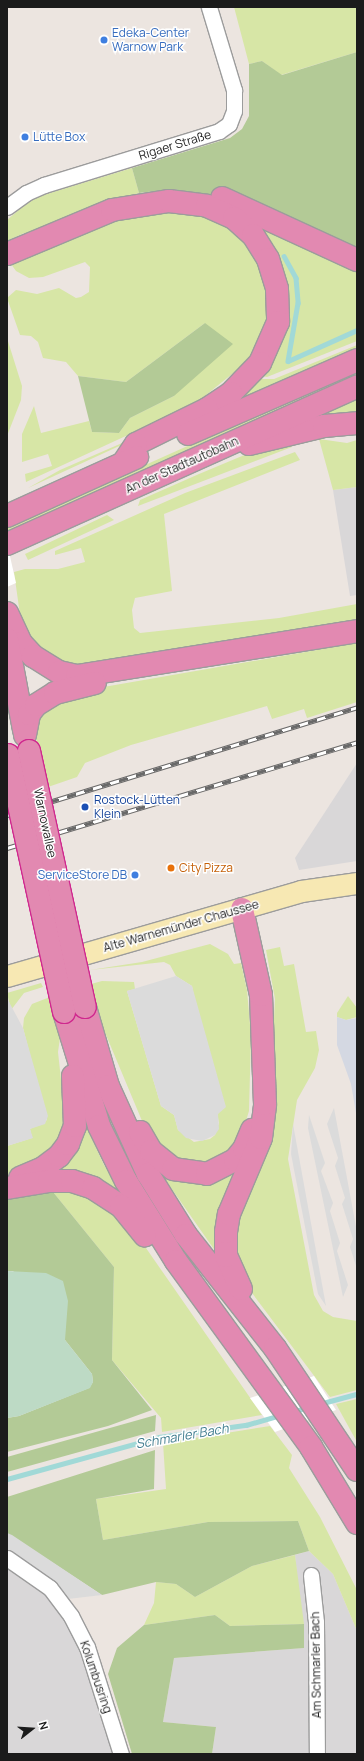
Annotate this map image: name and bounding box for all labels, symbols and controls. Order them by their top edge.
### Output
place label: Edeka-Center Warnow Park [112,26,189,54]
marker: Edeka-Center Warnow Park [99,35,109,45]
street label: Rigaer Straße [137,127,213,163]
place label: Lütte Box [33,130,85,144]
marker: Lütte Box [20,132,30,142]
street label: An der Stadtautobahn [123,434,241,496]
street label: Warnowallee [31,787,59,859]
place label: Rostock-Lütten Klein [94,793,180,821]
marker: Rostock-Lütten Klein [79,801,91,813]
place label: City Pizza [179,861,233,875]
marker: City Pizza [166,863,176,873]
place label: ServiceStore DB [38,868,127,882]
marker: ServiceStore DB [130,870,140,880]
street label: Alte Warnemünder Chaussee [101,897,261,955]
water label: Schmarler Bach [134,1420,230,1452]
street label: Am Schmarler Bach [308,1611,324,1719]
street label: Kolumbusring [77,1639,115,1715]
north arrow [12,1709,52,1749]
text: N [36,1719,52,1731]

